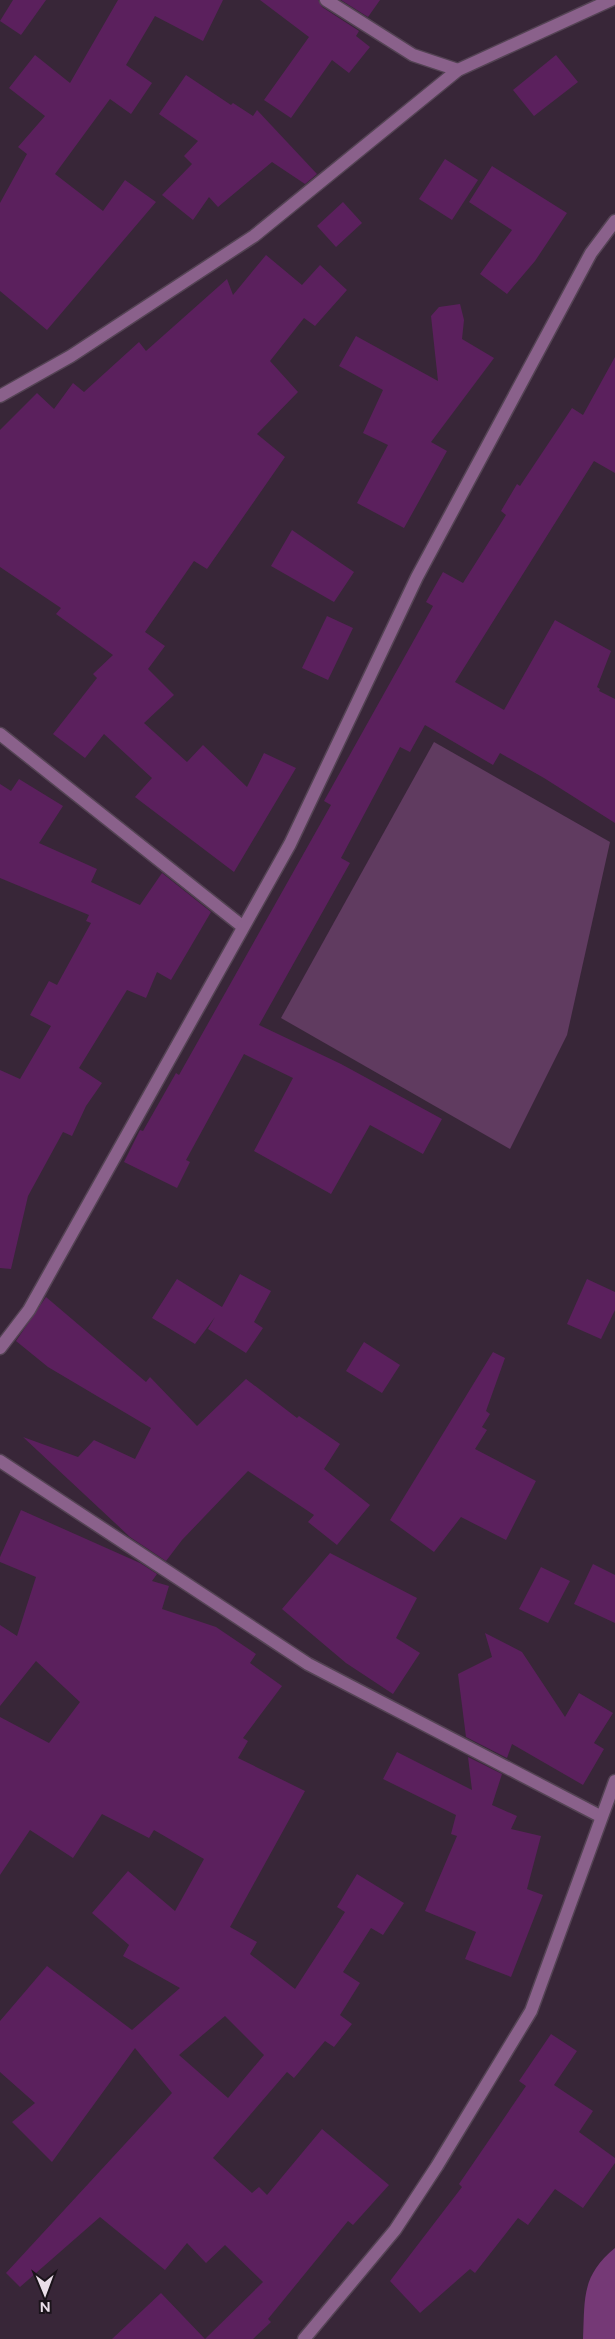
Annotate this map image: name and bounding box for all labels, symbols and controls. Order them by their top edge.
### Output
north arrow [20,2269,70,2319]
text: N [40,2298,51,2315]

